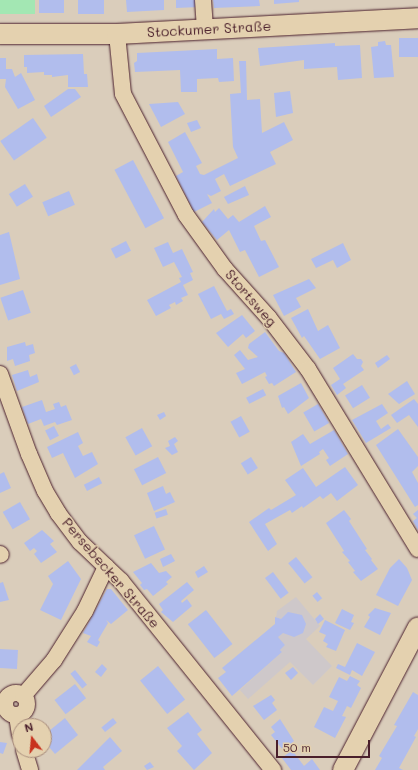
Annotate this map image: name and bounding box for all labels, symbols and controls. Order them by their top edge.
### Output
street label: Stockumer Straße [146,17,272,41]
street label: Stortsweg [222,266,280,330]
street label: Persebecker Straße [59,514,163,632]
north arrow [12,718,52,758]
text: N [23,719,35,735]
scale bar [278,732,372,758]
text: 50 m [283,739,311,755]

